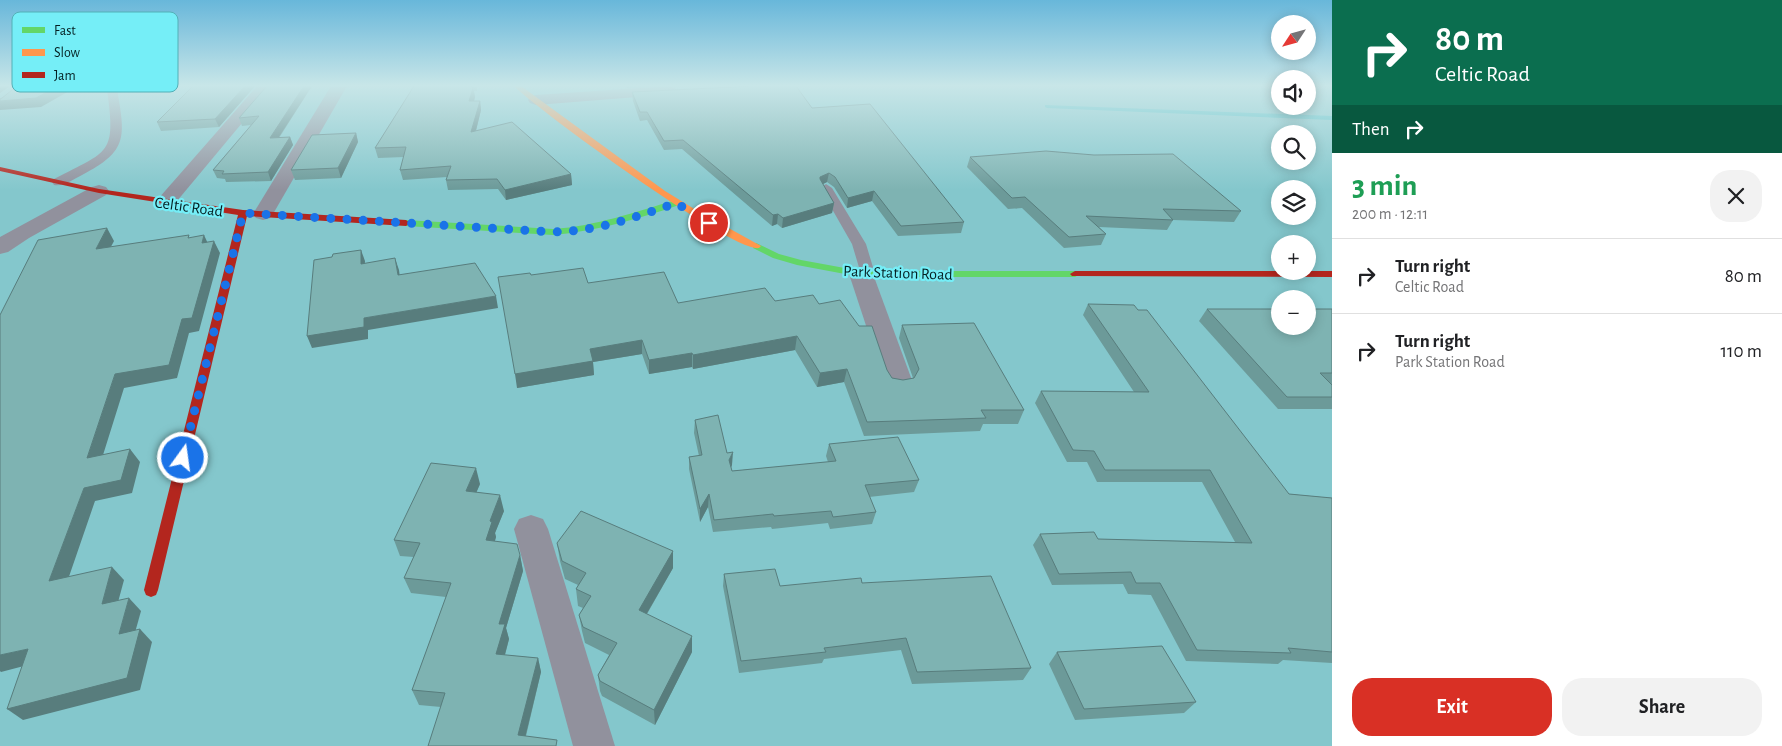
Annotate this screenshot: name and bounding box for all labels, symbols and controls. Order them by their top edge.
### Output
legend [12,12,178,92]
north arrow [1271,15,1316,60]
map controls [1271,15,1316,335]
icon: right [1352,20,1417,85]
text: 80 m [1435,22,1504,57]
text: Fast [54,24,76,38]
text: Slow [54,46,81,60]
text: Celtic Road [1435,63,1530,85]
text: Jam [54,69,76,83]
button: sound [1271,70,1316,115]
icon: right [1400,115,1428,143]
text: Then [1352,120,1390,139]
button: search [1271,125,1316,170]
button: close [1710,170,1762,222]
text: 3 min [1352,171,1417,201]
button: layers [1271,180,1316,225]
street label: Celtic Road [154,194,224,220]
pin [688,202,730,244]
text: 200 m · 12:11 [1352,206,1428,222]
icon: arrive [695,209,723,237]
button: + [1271,235,1316,280]
text: Turn right [1395,257,1470,276]
icon: right [1352,262,1380,290]
street label: Park Station Road [843,263,953,283]
text: 80 m [1725,267,1762,286]
text: Celtic Road [1395,279,1464,295]
button: − [1271,290,1316,335]
text: Turn right [1395,332,1470,351]
icon: right [1352,337,1380,365]
text: 110 m [1721,342,1762,361]
text: Park Station Road [1395,354,1505,370]
position arrow [156,431,208,483]
button: Exit [1352,678,1552,736]
button: Share [1562,678,1762,736]

